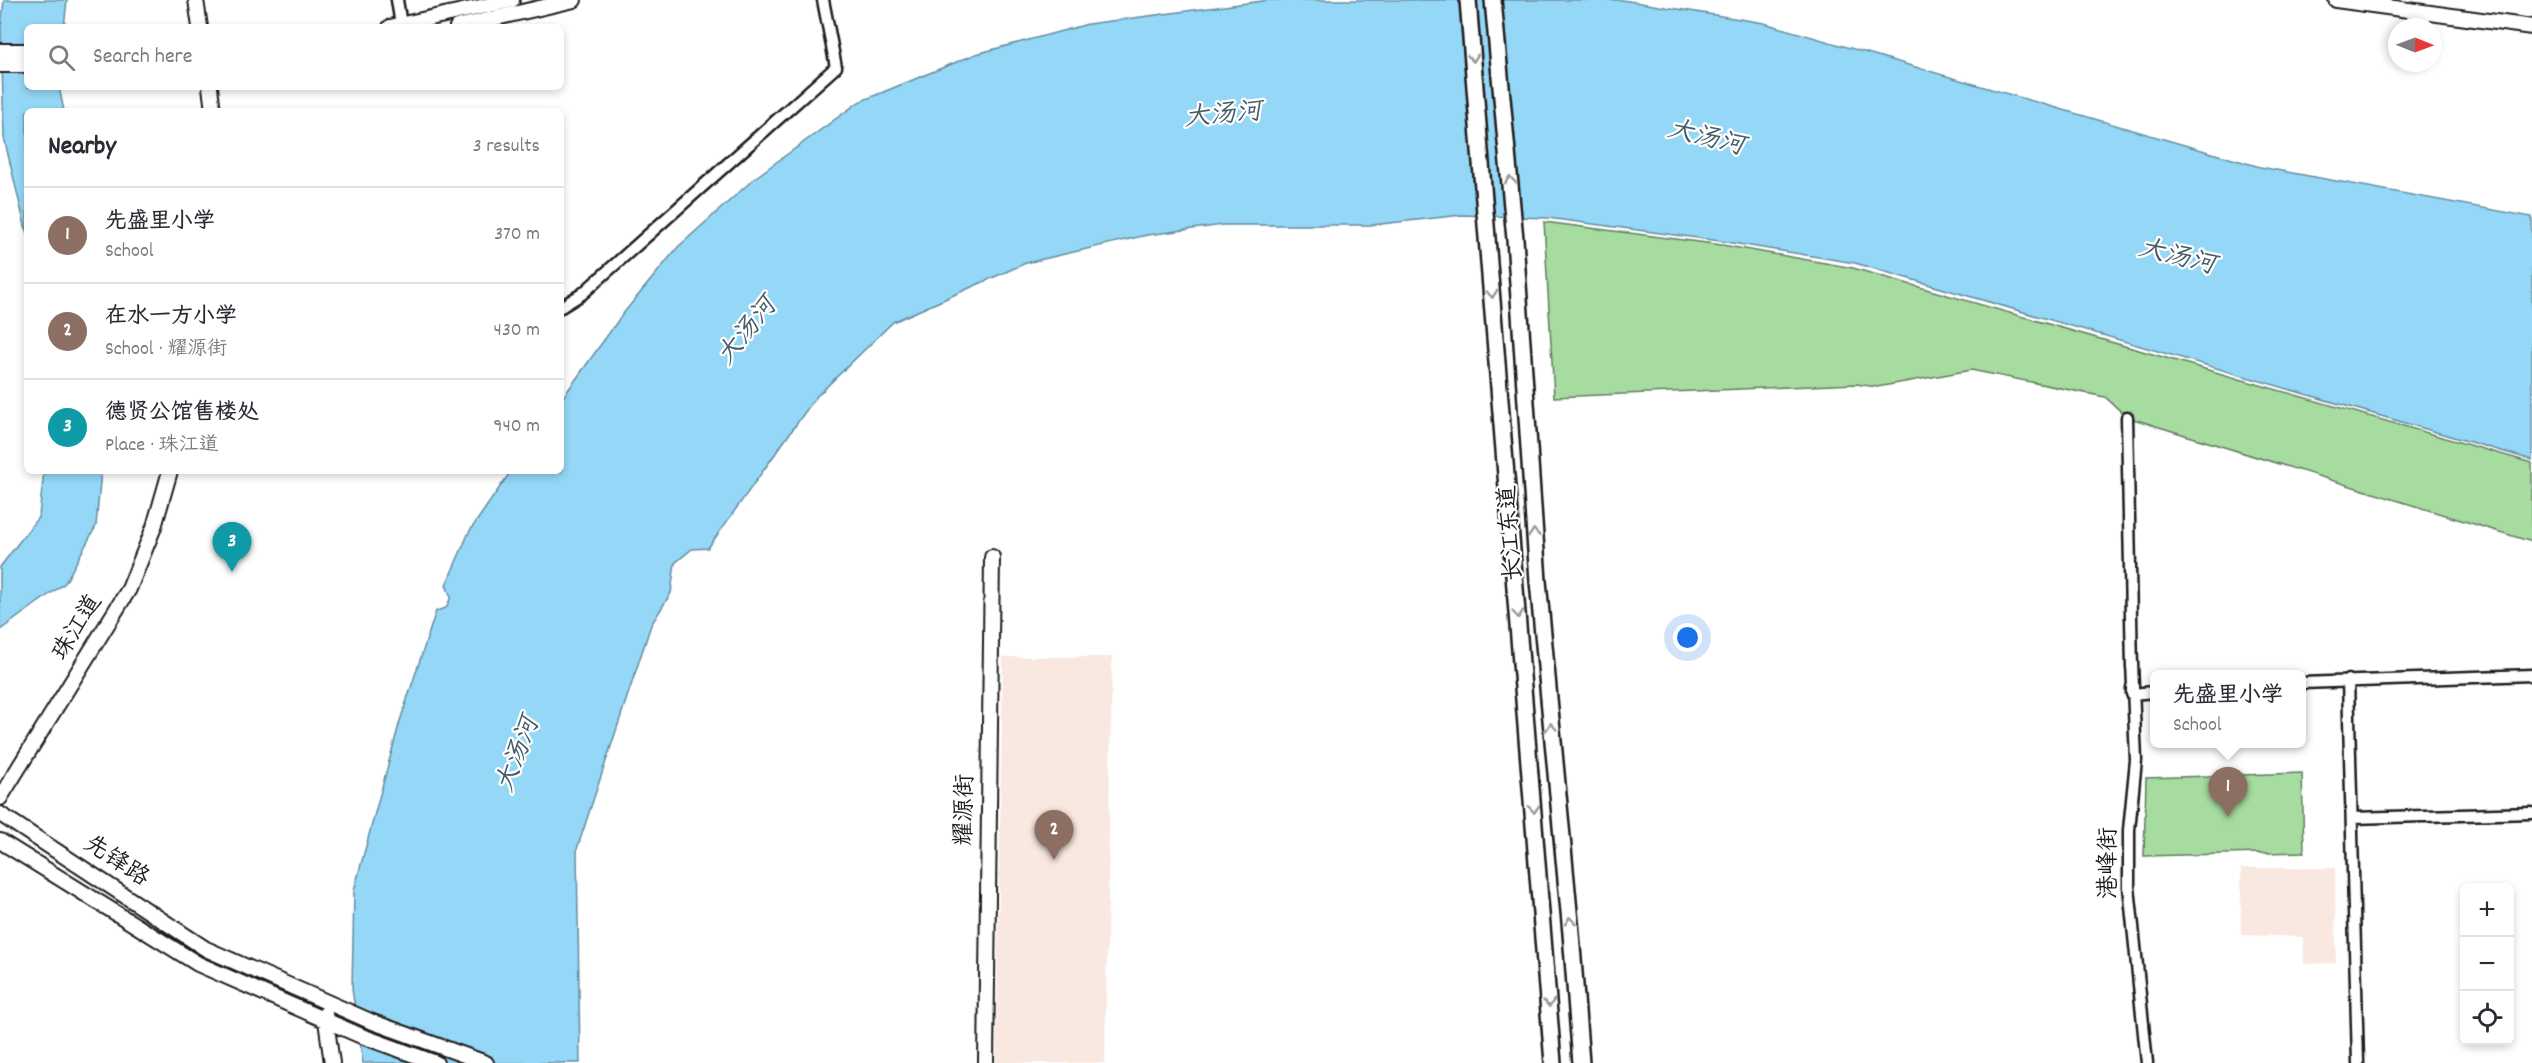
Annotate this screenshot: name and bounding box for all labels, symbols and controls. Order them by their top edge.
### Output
north arrow [2388,18,2442,72]
search box [24,24,564,90]
icon: search [45,41,78,74]
text: Search here [93,42,192,73]
one-way arrow [1466,54,1479,63]
water label: 大汤河 [1183,94,1267,138]
water label: 大汤河 [1664,112,1752,167]
text: Nearby [48,129,116,166]
text: 3 results [473,133,540,161]
one-way arrow [1504,176,1517,185]
text: 先盛里小学 [105,207,215,238]
text: 1 [65,221,70,249]
text: 370 m [494,221,540,249]
water label: 大汤河 [2135,231,2223,286]
text: School [105,238,154,266]
water label: 大汤河 [709,287,789,374]
one-way arrow [1485,290,1498,299]
text: 在水一方小学 [105,302,237,333]
text: 2 [63,317,72,345]
text: 430 m [494,317,540,345]
text: School · 耀源街 [105,336,227,364]
text: 德贤公馆售楼处 [105,398,259,429]
text: 3 [63,413,72,441]
text: 940 m [493,413,540,441]
text: Place · 珠江道 [105,432,219,460]
street label: 长江东道 [1492,484,1532,582]
pin: 3 [212,522,252,572]
one-way arrow [1528,528,1541,537]
street label: 珠江道 [45,588,111,668]
one-way arrow [1511,610,1524,619]
your location [1673,623,1702,652]
popup [2150,670,2306,748]
text: 先盛里小学 [2173,681,2283,712]
water label: 大汤河 [488,708,552,798]
text: School [2173,712,2222,740]
one-way arrow [1545,722,1558,731]
pin: 1 [2208,768,2248,817]
street label: 耀源街 [948,774,984,846]
one-way arrow [1527,804,1540,813]
pin: 2 [1034,810,1074,860]
street label: 港峰街 [2093,827,2127,899]
street label: 先锋路 [77,828,155,896]
map controls [2460,883,2514,1045]
button: + [2460,883,2514,937]
one-way arrow [1564,916,1577,925]
button: − [2460,937,2514,991]
button: locate [2460,991,2514,1045]
one-way arrow [1542,999,1555,1008]

